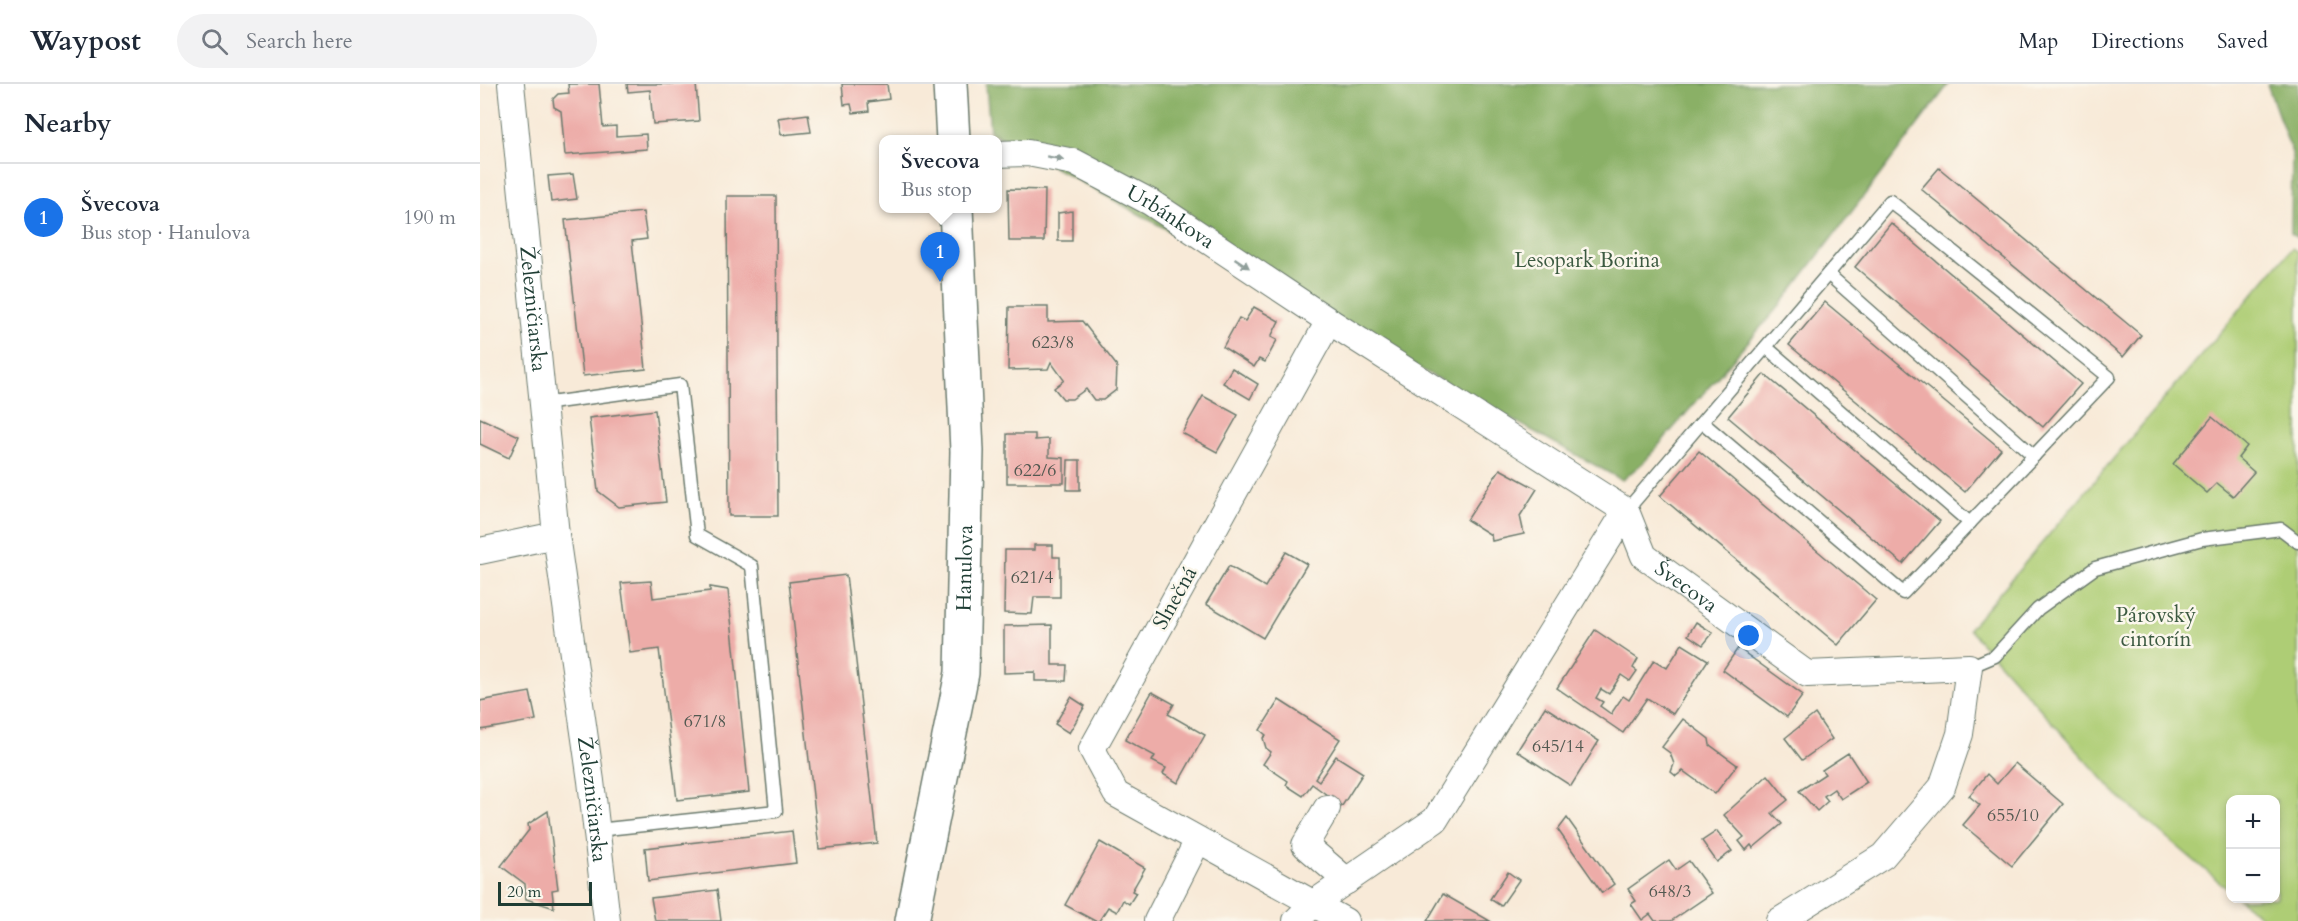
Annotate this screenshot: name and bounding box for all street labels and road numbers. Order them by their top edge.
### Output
street label: Urbánkova [1122,178,1220,256]
street label: Železničiarska [513,245,554,373]
street label: Hanulova [949,524,980,612]
street label: Švecova [1649,553,1724,619]
street label: Slnečná [1146,561,1204,635]
street label: Železničiarska [570,734,615,864]

